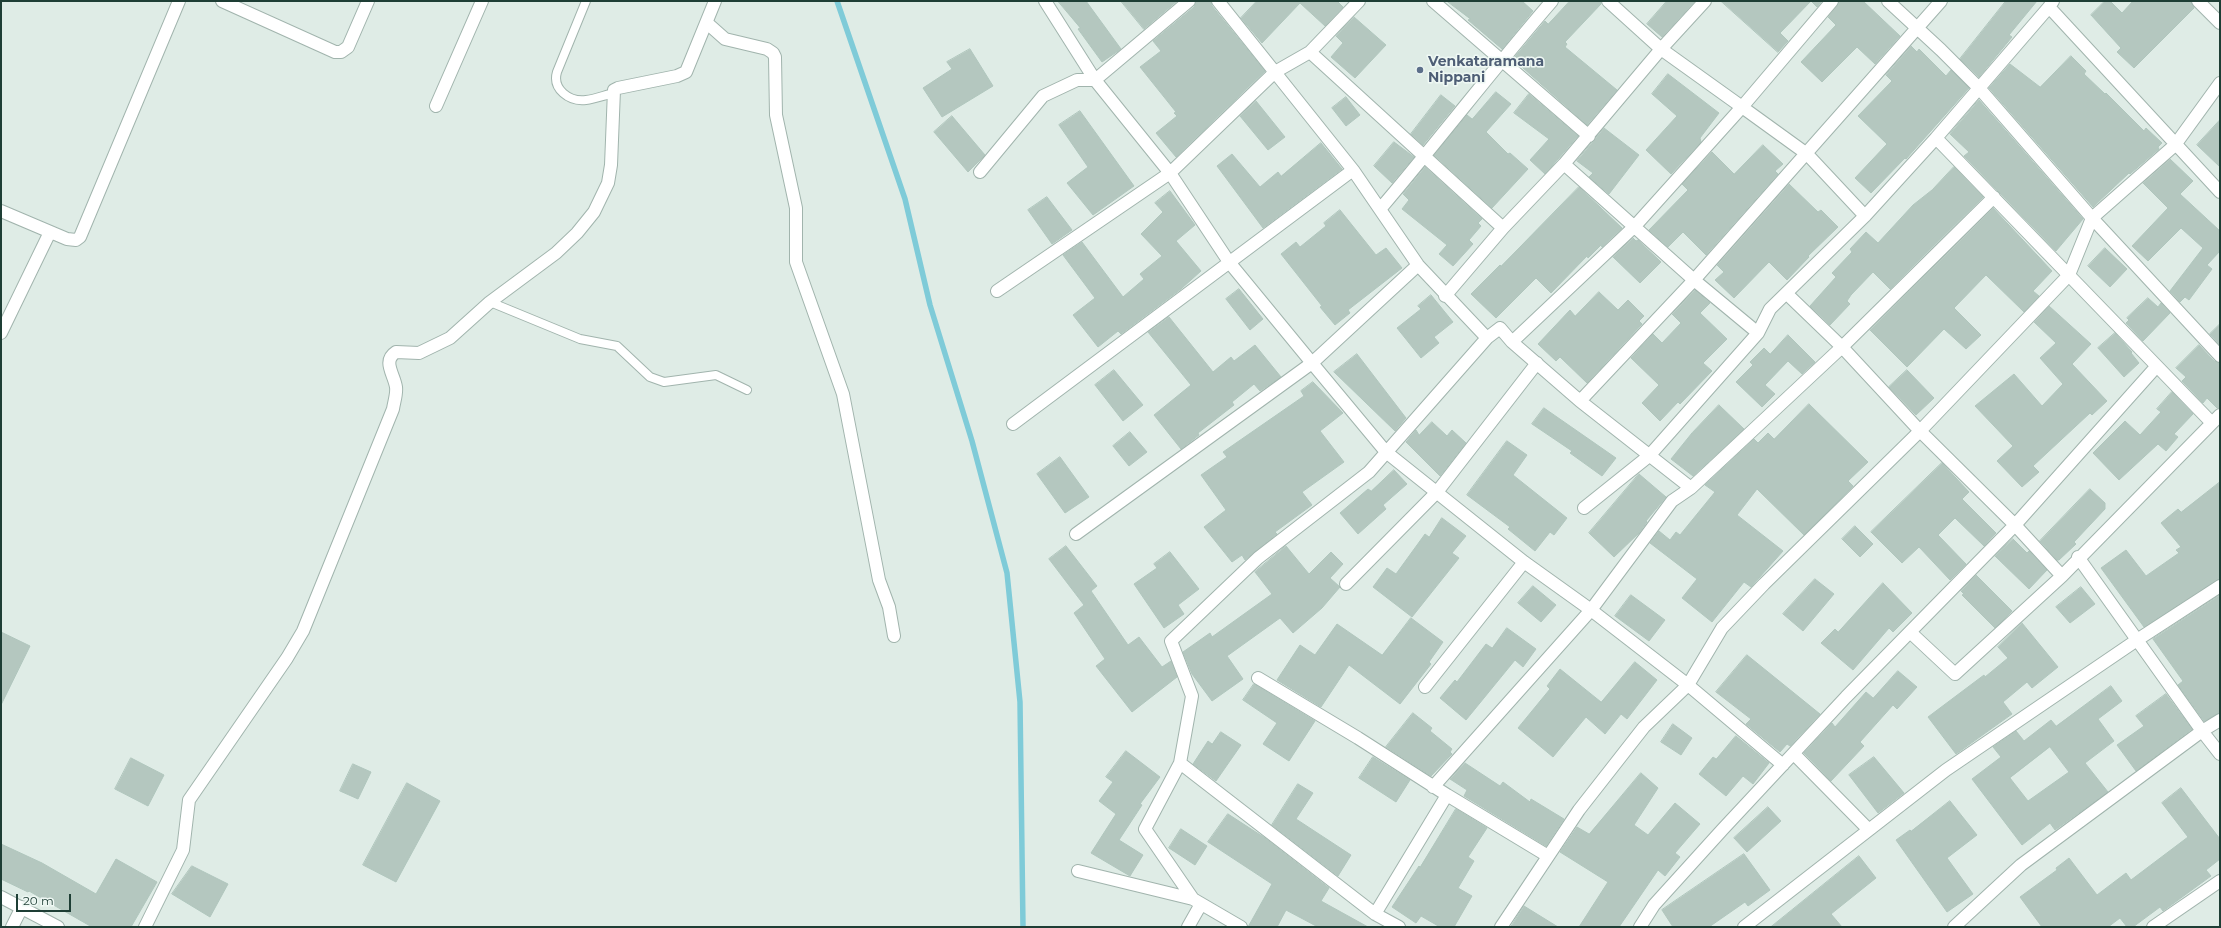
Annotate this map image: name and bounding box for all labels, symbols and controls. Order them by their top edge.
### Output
place label: Venkataramana Nippani [1428,54,1544,86]
marker: Venkataramana Nippani [1415,65,1425,75]
scale bar [18,886,73,912]
text: 20 m [23,893,54,908]

